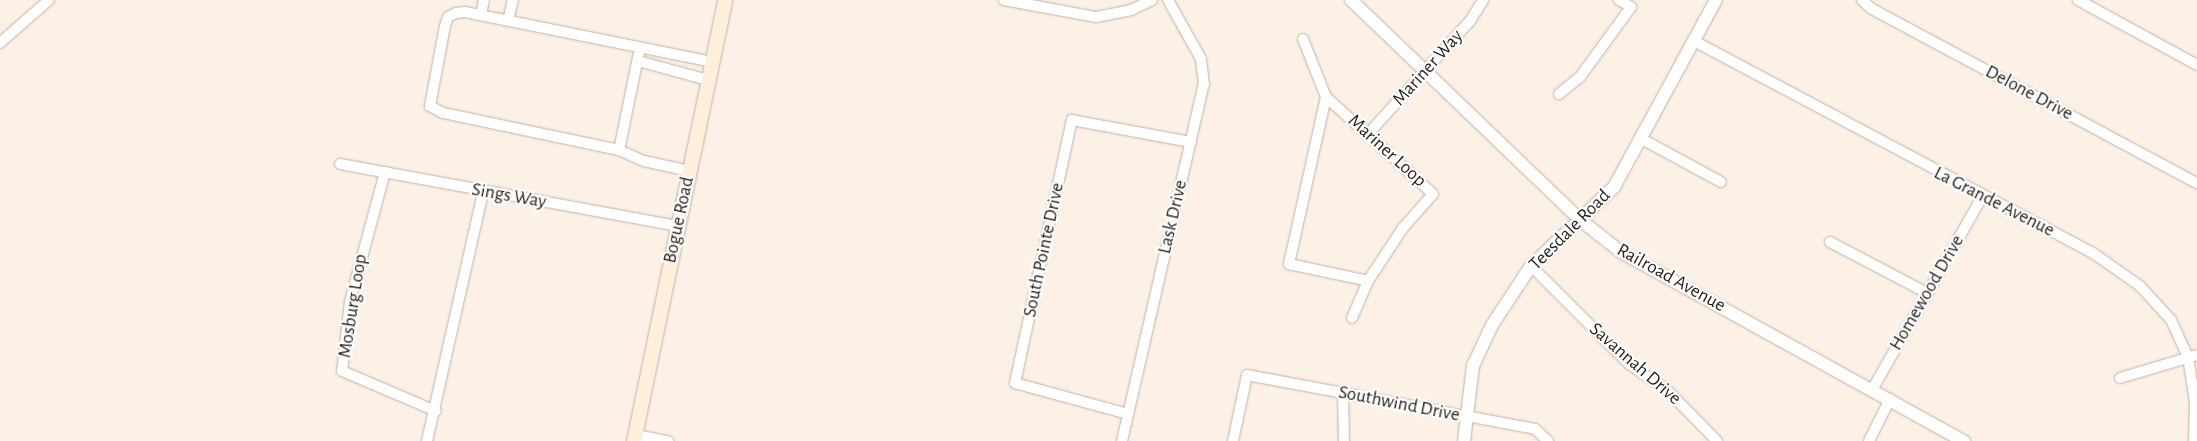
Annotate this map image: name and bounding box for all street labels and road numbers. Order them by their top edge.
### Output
street label: Mariner Way [1388,25,1468,111]
street label: Delone Drive [1981,60,2077,126]
street label: Mariner Loop [1343,110,1431,192]
street label: La Grande Avenue [1930,162,2058,242]
street label: Bogue Road [659,175,699,265]
street label: Sings Way [470,178,548,214]
street label: Lask Drive [1153,178,1193,256]
street label: South Pointe Drive [1019,181,1069,319]
street label: Teesdale Road [1525,185,1615,275]
street label: Homewood Drive [1885,231,1969,355]
street label: Railroad Avenue [1613,239,1729,317]
street label: Mosburg Loop [334,252,372,360]
street label: Savannah Drive [1584,318,1686,410]
street label: Southwind Drive [1337,381,1461,427]

